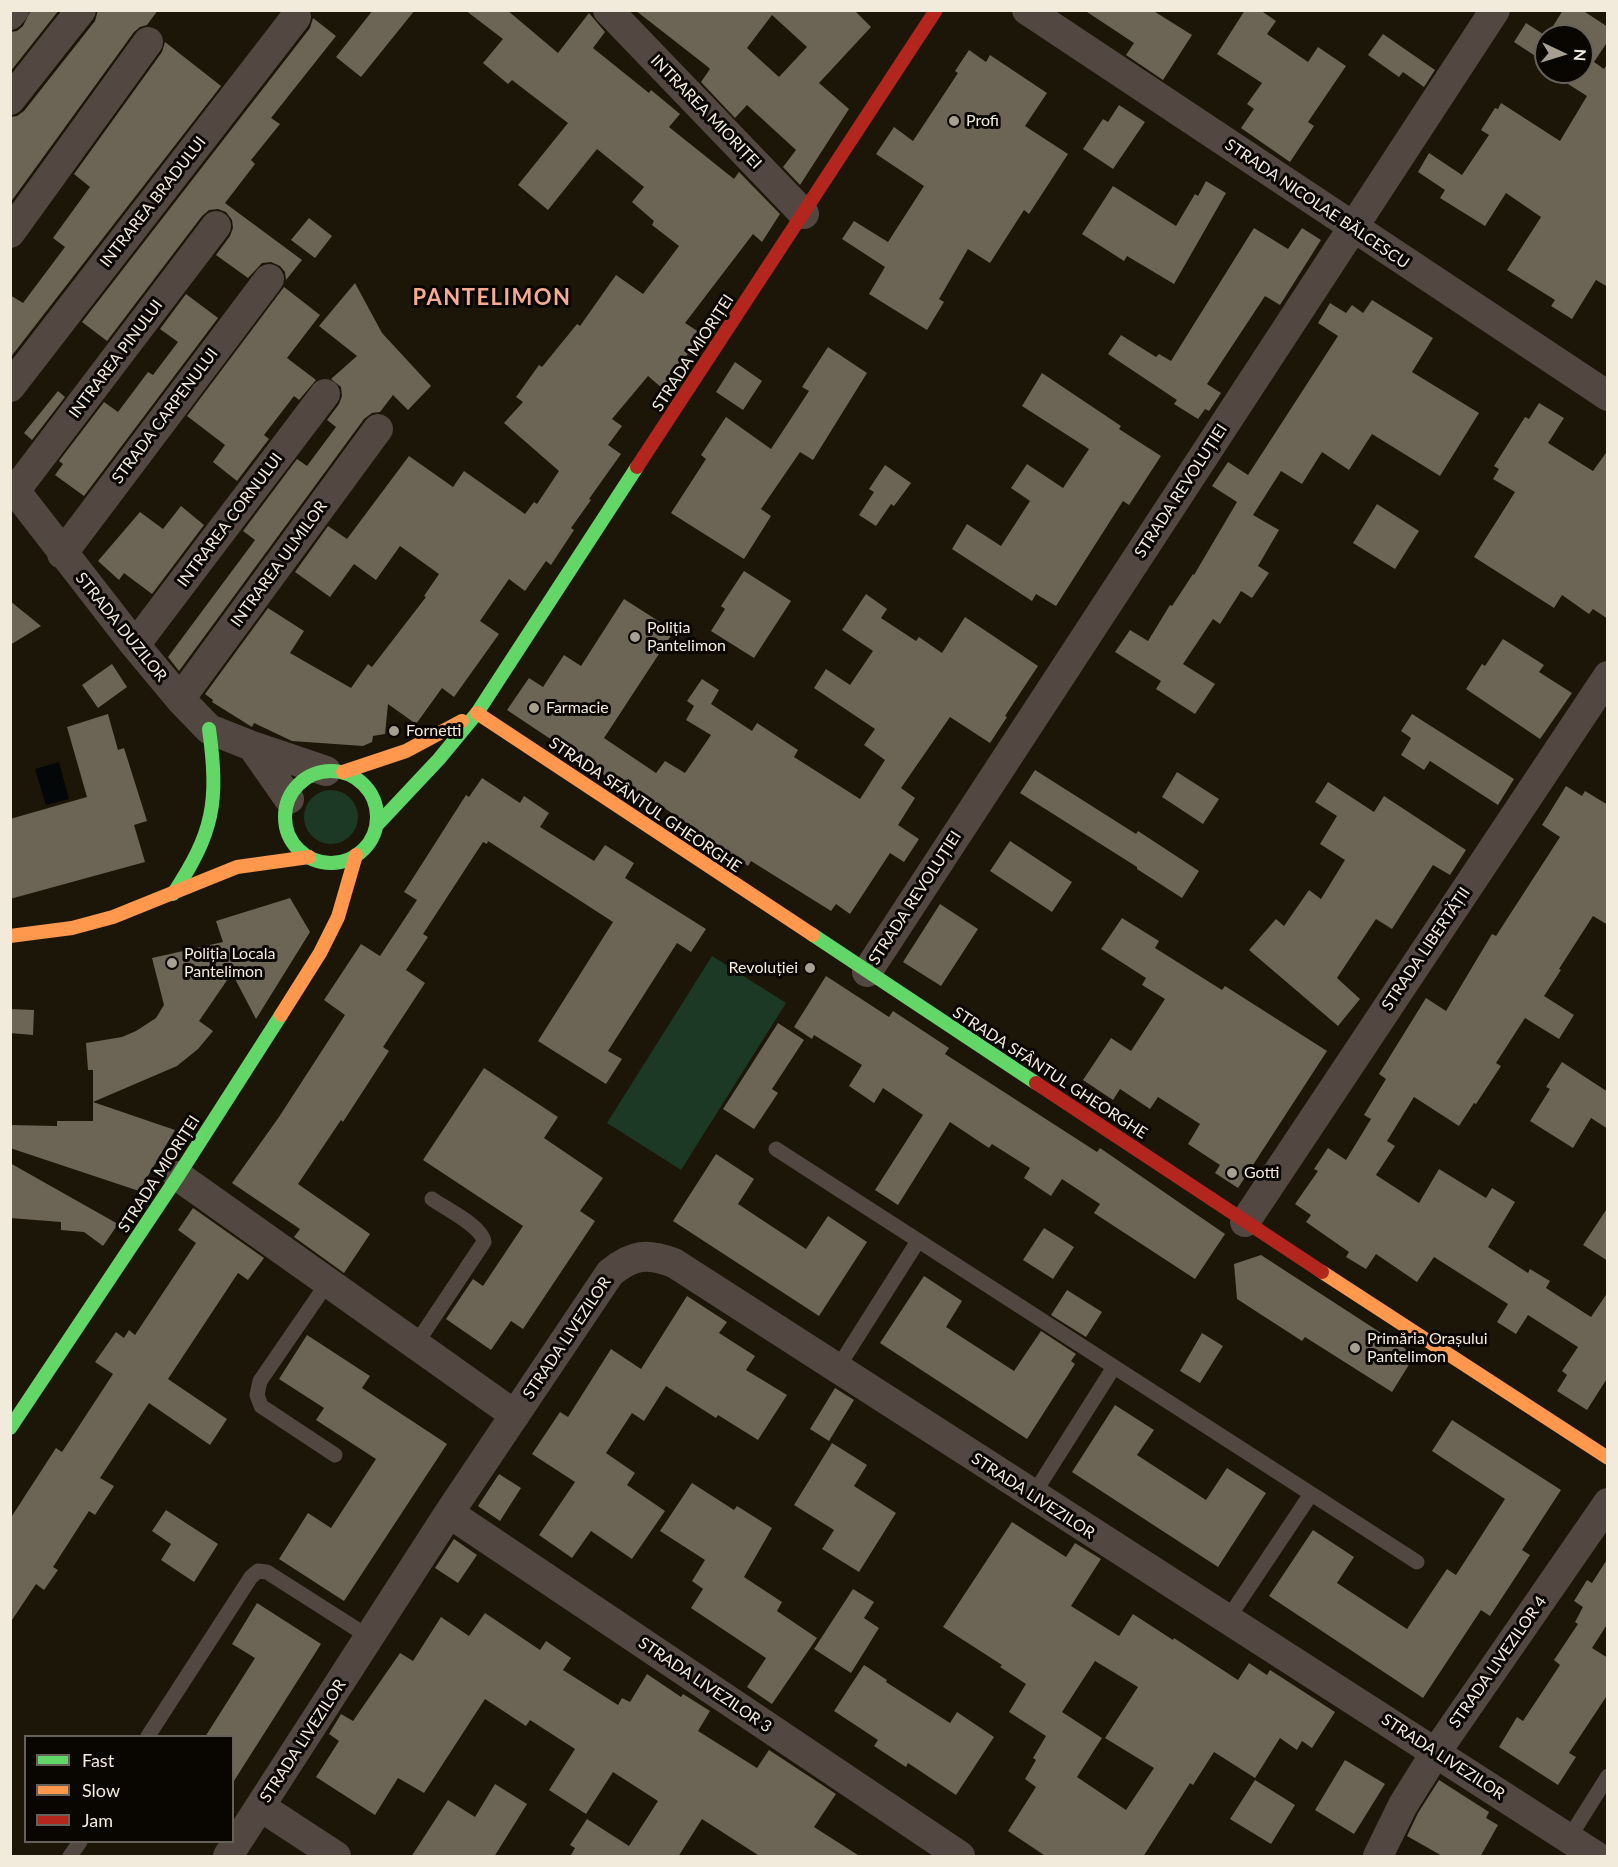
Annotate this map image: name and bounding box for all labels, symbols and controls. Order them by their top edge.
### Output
north arrow [1534,24,1594,84]
text: N [1571,48,1590,62]
street label: INTRAREA MIORIȚEI [647,51,765,173]
place label: Profi [966,111,999,131]
marker: Profi [947,114,961,128]
street label: INTRAREA BRADULUI [96,133,210,271]
street label: STRADA NICOLAE BĂLCESCU [1221,135,1413,273]
district label: PANTELIMON [412,285,572,311]
street label: STRADA MIORIȚEI [648,291,738,415]
street label: INTRAREA PINULUI [65,296,167,422]
street label: STRADA CARPENULUI [108,345,222,487]
street label: STRADA REVOLUȚIEI [1131,421,1231,561]
street label: INTRAREA CORNULUI [173,449,287,591]
street label: INTRAREA ULMILOR [227,497,331,631]
street label: STRADA DUZILOR [71,569,171,685]
place label: Poliția Pantelimon [647,618,726,656]
marker: Poliția Pantelimon [628,630,642,644]
place label: Farmacie [546,698,609,718]
marker: Farmacie [527,701,541,715]
place label: Fornetti [406,721,461,741]
marker: Fornetti [387,724,401,738]
street label: STRADA SFÂNTUL GHEORGHE [545,733,745,877]
street label: STRADA REVOLUȚIEI [865,828,965,968]
street label: STRADA LIBERTĂȚII [1378,884,1474,1014]
place label: Poliția Locala Pantelimon [184,944,276,982]
marker: Poliția Locala Pantelimon [165,956,179,970]
place label: Revoluției [729,958,798,978]
marker: Revoluției [803,961,817,975]
street label: STRADA SFÂNTUL GHEORGHE [949,1003,1151,1143]
street label: STRADA MIORIȚEI [114,1112,204,1236]
place label: Gotti [1244,1163,1279,1183]
marker: Gotti [1225,1166,1239,1180]
street label: STRADA LIVEZILOR [519,1273,615,1403]
place label: Primăria Orașului Pantelimon [1367,1329,1488,1367]
marker: Primăria Orașului Pantelimon [1348,1341,1362,1355]
street label: STRADA LIVEZILOR [968,1449,1098,1543]
street label: STRADA LIVEZILOR 4 [1445,1592,1551,1732]
street label: STRADA LIVEZILOR 3 [635,1633,775,1737]
street label: STRADA LIVEZILOR [256,1676,350,1806]
street label: STRADA LIVEZILOR [1378,1710,1508,1804]
legend [24,1735,234,1843]
text: Fast [82,1749,114,1771]
text: Slow [82,1779,120,1801]
text: Jam [82,1809,113,1831]

